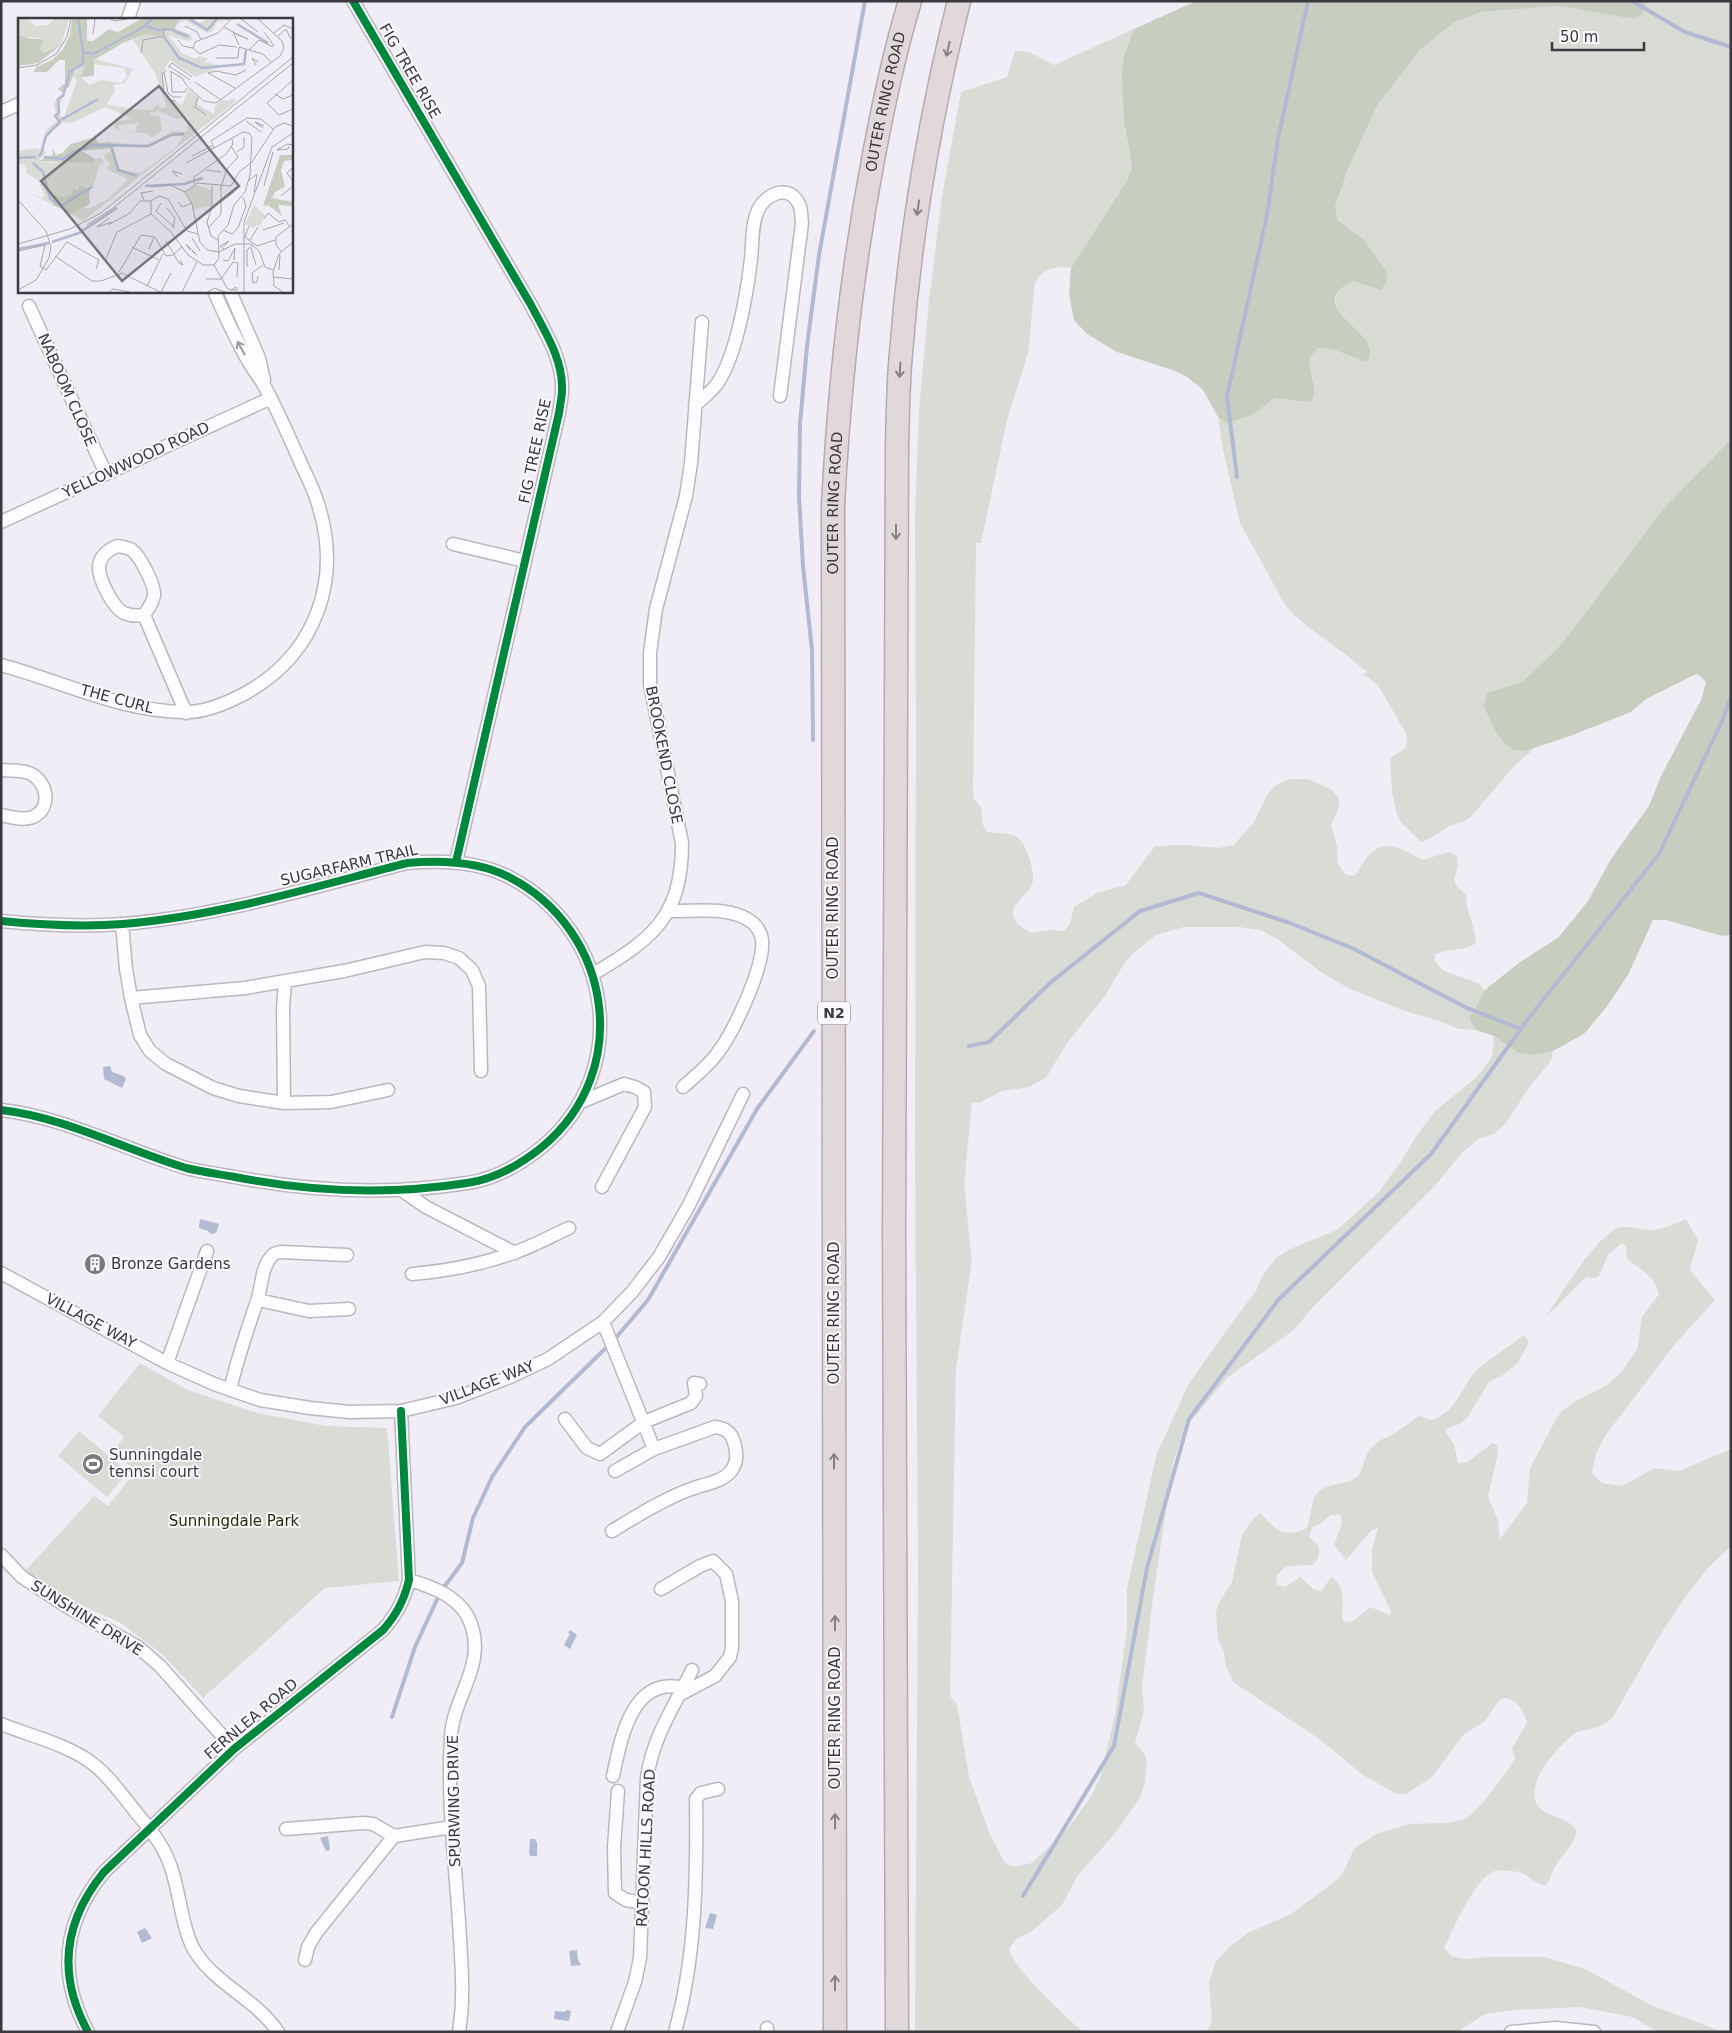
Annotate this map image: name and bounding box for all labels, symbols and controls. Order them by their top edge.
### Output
inset map [18,18,292,292]
street label: FIG TREE RISE [376,20,444,122]
scale bar [1552,20,1644,52]
text: 50 m [1560,28,1598,46]
street label: OUTER RING ROAD [862,30,910,174]
one-way arrow [943,40,952,56]
one-way arrow [913,200,923,216]
street label: NABOOM CLOSE [34,331,100,449]
one-way arrow [236,341,245,356]
one-way arrow [895,361,905,377]
street label: FIG TREE RISE [515,397,555,505]
street label: YELLOWWOOD ROAD [59,418,212,502]
street label: OUTER RING ROAD [824,431,847,575]
one-way arrow [891,524,901,540]
street label: THE CURL [78,680,156,718]
street label: BROOKEND CLOSE [642,684,686,826]
street label: OUTER RING ROAD [824,837,842,979]
street label: SUGARFARM TRAIL [279,840,420,890]
road number: N2 [818,1001,850,1024]
street label: OUTER RING ROAD [825,1242,843,1384]
building icon: Bronze Gardens [83,1252,107,1276]
place label: Bronze Gardens [111,1255,231,1273]
street label: VILLAGE WAY [43,1290,140,1353]
street label: VILLAGE WAY [437,1356,538,1409]
place label: Sunningdale tennsi court [109,1446,202,1481]
sports icon: Sunningdale tennsi court [81,1452,105,1476]
one-way arrow [829,1453,839,1469]
park label: Sunningdale Park [169,1512,300,1530]
street label: SUNSHINE DRIVE [28,1576,146,1660]
one-way arrow [830,1615,840,1632]
street label: OUTER RING ROAD [826,1647,844,1789]
street label: FERNLEA ROAD [201,1675,301,1763]
street label: SPURWING DRIVE [444,1735,464,1867]
street label: RATOON HILLS ROAD [633,1769,659,1927]
one-way arrow [830,1813,840,1829]
one-way arrow [830,1975,840,1992]

